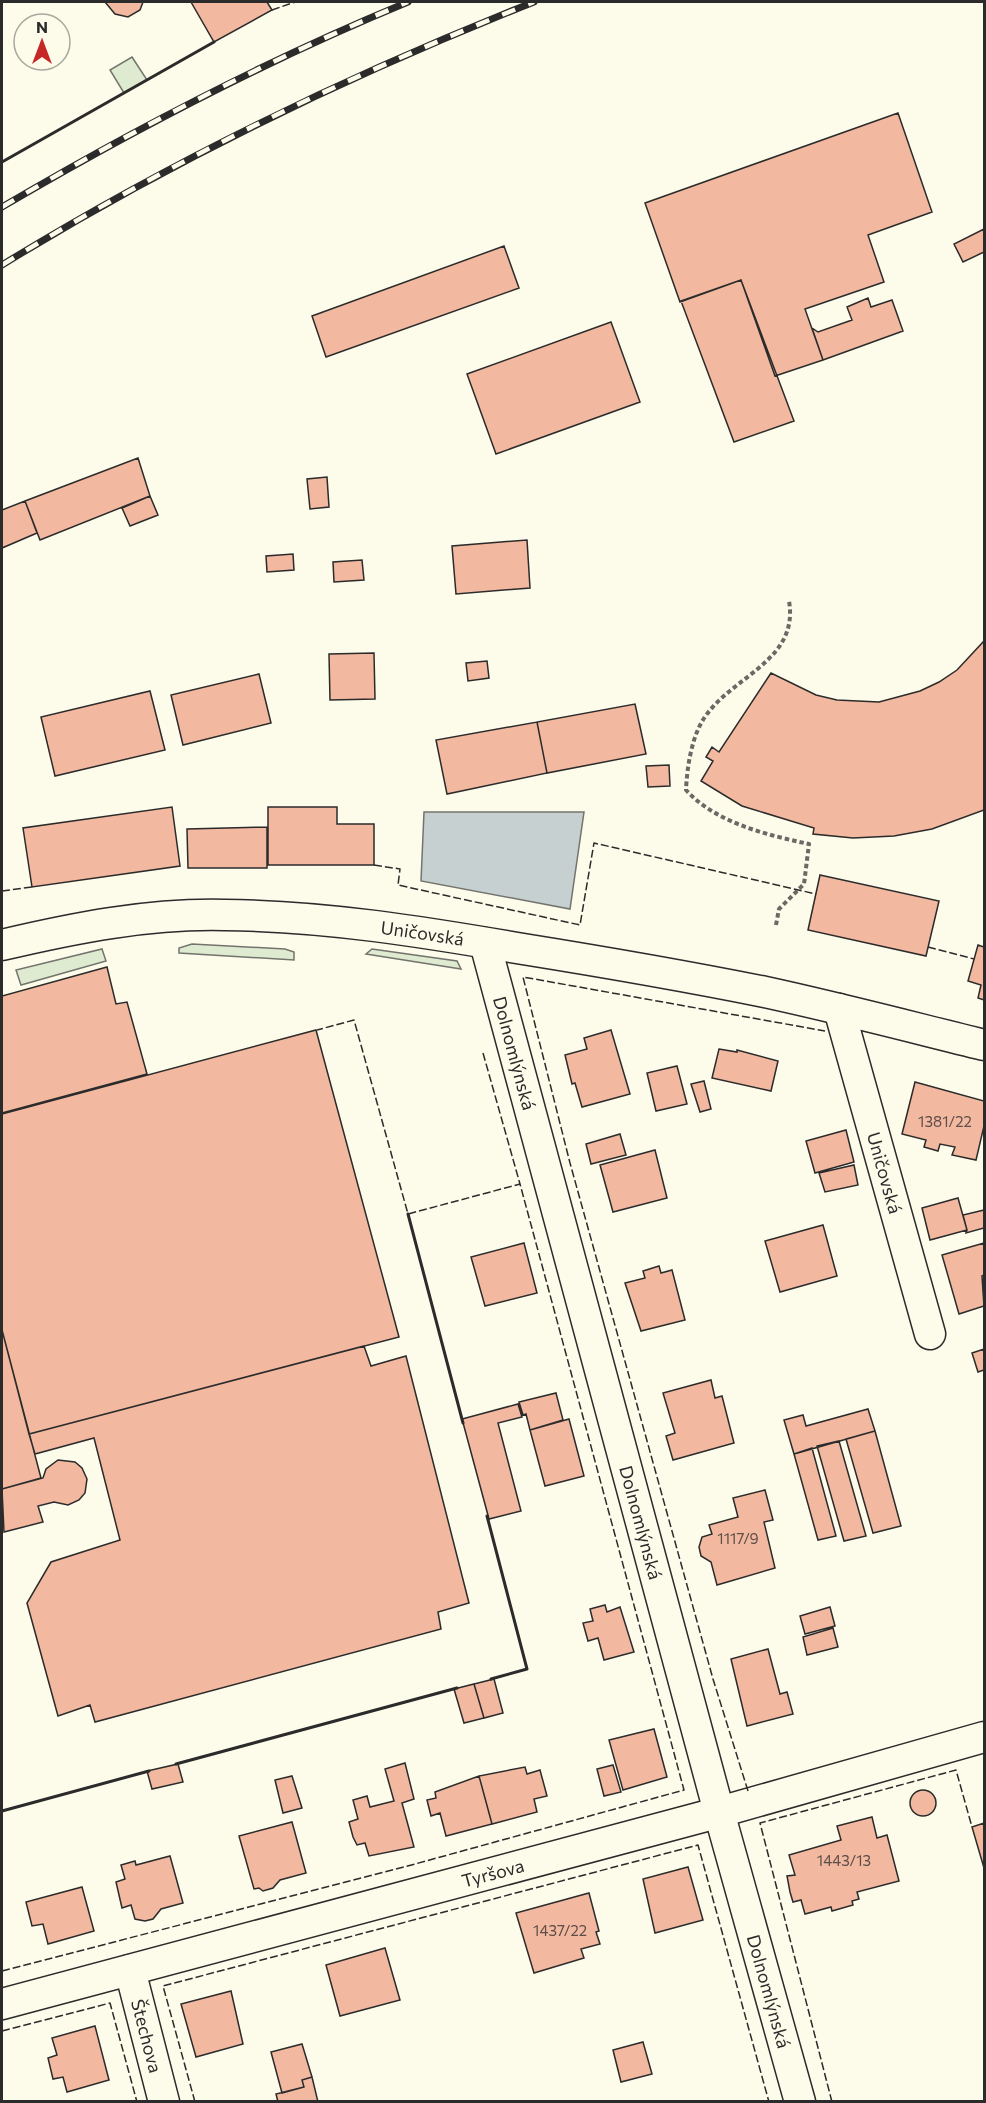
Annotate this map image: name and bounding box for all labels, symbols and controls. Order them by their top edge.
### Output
north arrow [12,12,72,72]
text: N [36,17,48,36]
street label: Uničovská [379,916,466,950]
street label: Dolnomlýnská [489,994,540,1112]
house number: 1381/22 [918,1112,972,1130]
street label: Uničovská [863,1129,907,1216]
street label: Dolnomlýnská [615,1463,667,1582]
house number: 1117/9 [717,1529,759,1547]
house number: 1443/13 [817,1851,871,1869]
street label: Tyršova [459,1854,526,1892]
house number: 1437/22 [533,1921,587,1939]
street label: Dolnomlýnská [743,1932,795,2050]
street label: Štechova [127,1997,167,2075]

